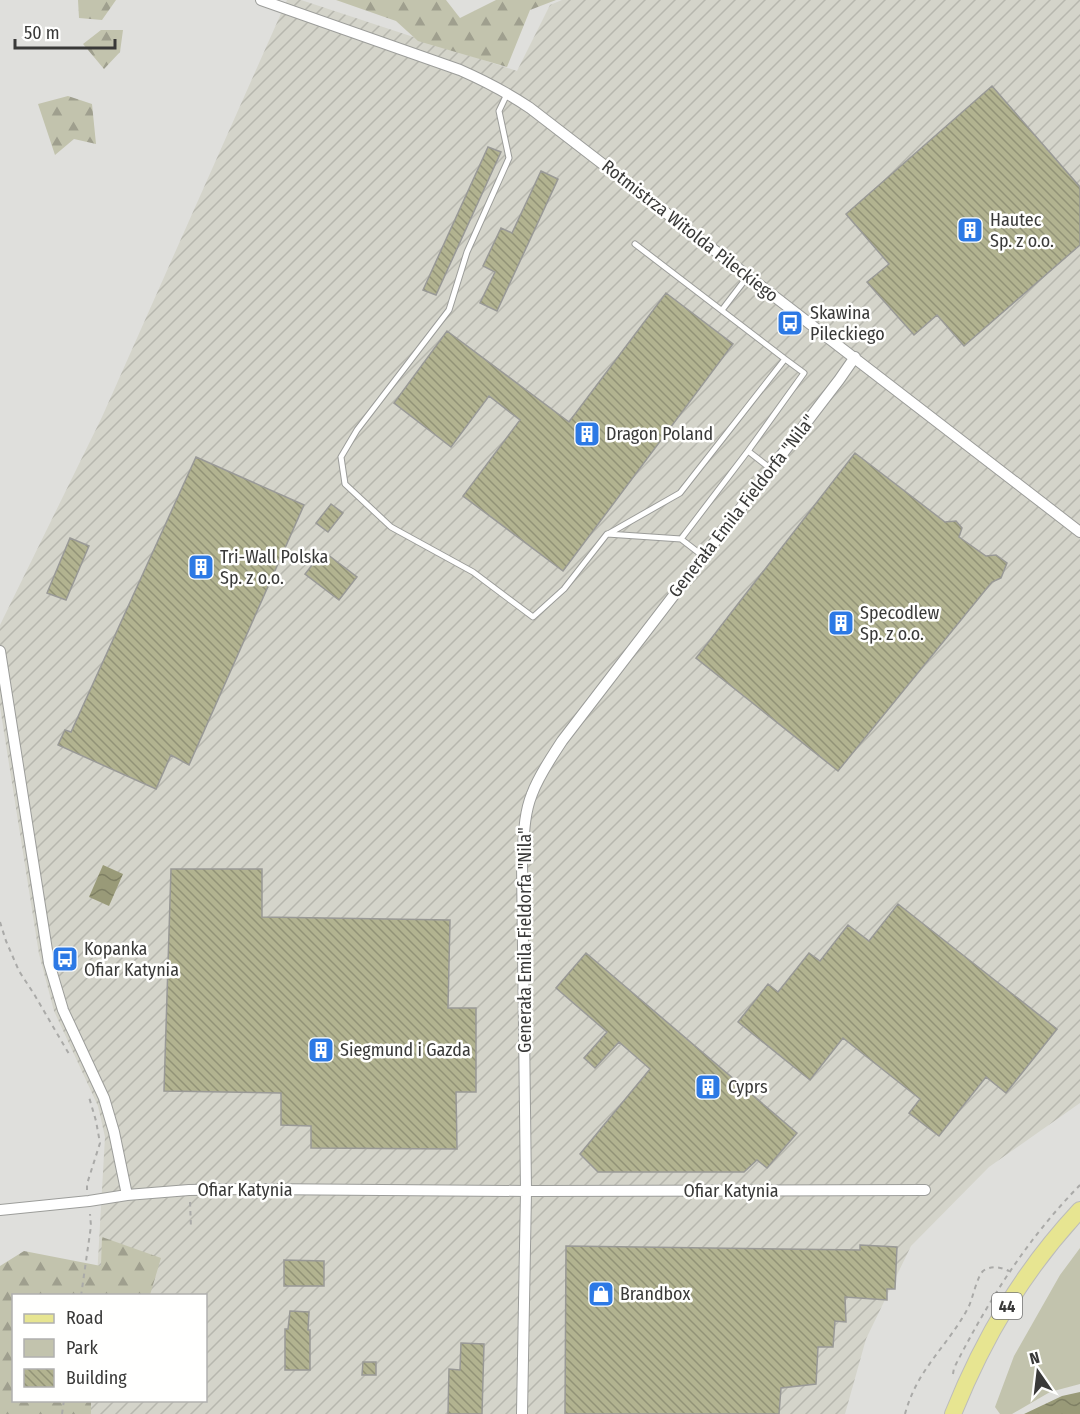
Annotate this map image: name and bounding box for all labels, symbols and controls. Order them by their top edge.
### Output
scale bar [15,12,116,50]
text: 50 m [24,22,60,44]
street label: Rotmistrza Witolda Pileckiego [597,155,783,307]
place label: Hautec Sp. z o.o. [990,209,1054,252]
building icon: Hautec Sp. z o.o. [955,215,985,245]
place label: Skawina Pileckiego [810,302,885,345]
bus stop icon: Skawina Pileckiego [775,308,805,338]
street label: Generała Emila Fieldorfa "Nila" [664,410,820,602]
building icon: Dragon Poland [572,419,602,449]
place label: Dragon Poland [606,423,713,445]
place label: Tri-Wall Polska Sp. z o.o. [220,546,328,589]
building icon: Tri-Wall Polska Sp. z o.o. [186,552,216,582]
place label: Specodlew Sp. z o.o. [860,602,939,645]
building icon: Specodlew Sp. z o.o. [826,608,856,638]
street label: Generała Emila Fieldorfa "Nila" [514,827,536,1053]
place label: Kopanka Ofiar Katynia [84,938,179,981]
bus stop icon: Kopanka Ofiar Katynia [50,944,80,974]
building icon: Siegmund i Gazda [306,1035,336,1065]
place label: Siegmund i Gazda [340,1039,471,1061]
building icon: Cyprs [693,1072,723,1102]
place label: Cyprs [728,1076,768,1098]
street label: Ofiar Katynia [198,1179,293,1201]
street label: Ofiar Katynia [684,1180,779,1202]
shop icon: Brandbox [586,1279,616,1309]
place label: Brandbox [620,1283,690,1305]
road number: 44 [992,1293,1022,1319]
legend [12,1294,207,1402]
text: Road [66,1307,103,1329]
text: Park [66,1337,99,1359]
north arrow [1008,1342,1068,1402]
text: N [1028,1348,1041,1368]
text: Building [66,1367,127,1389]

